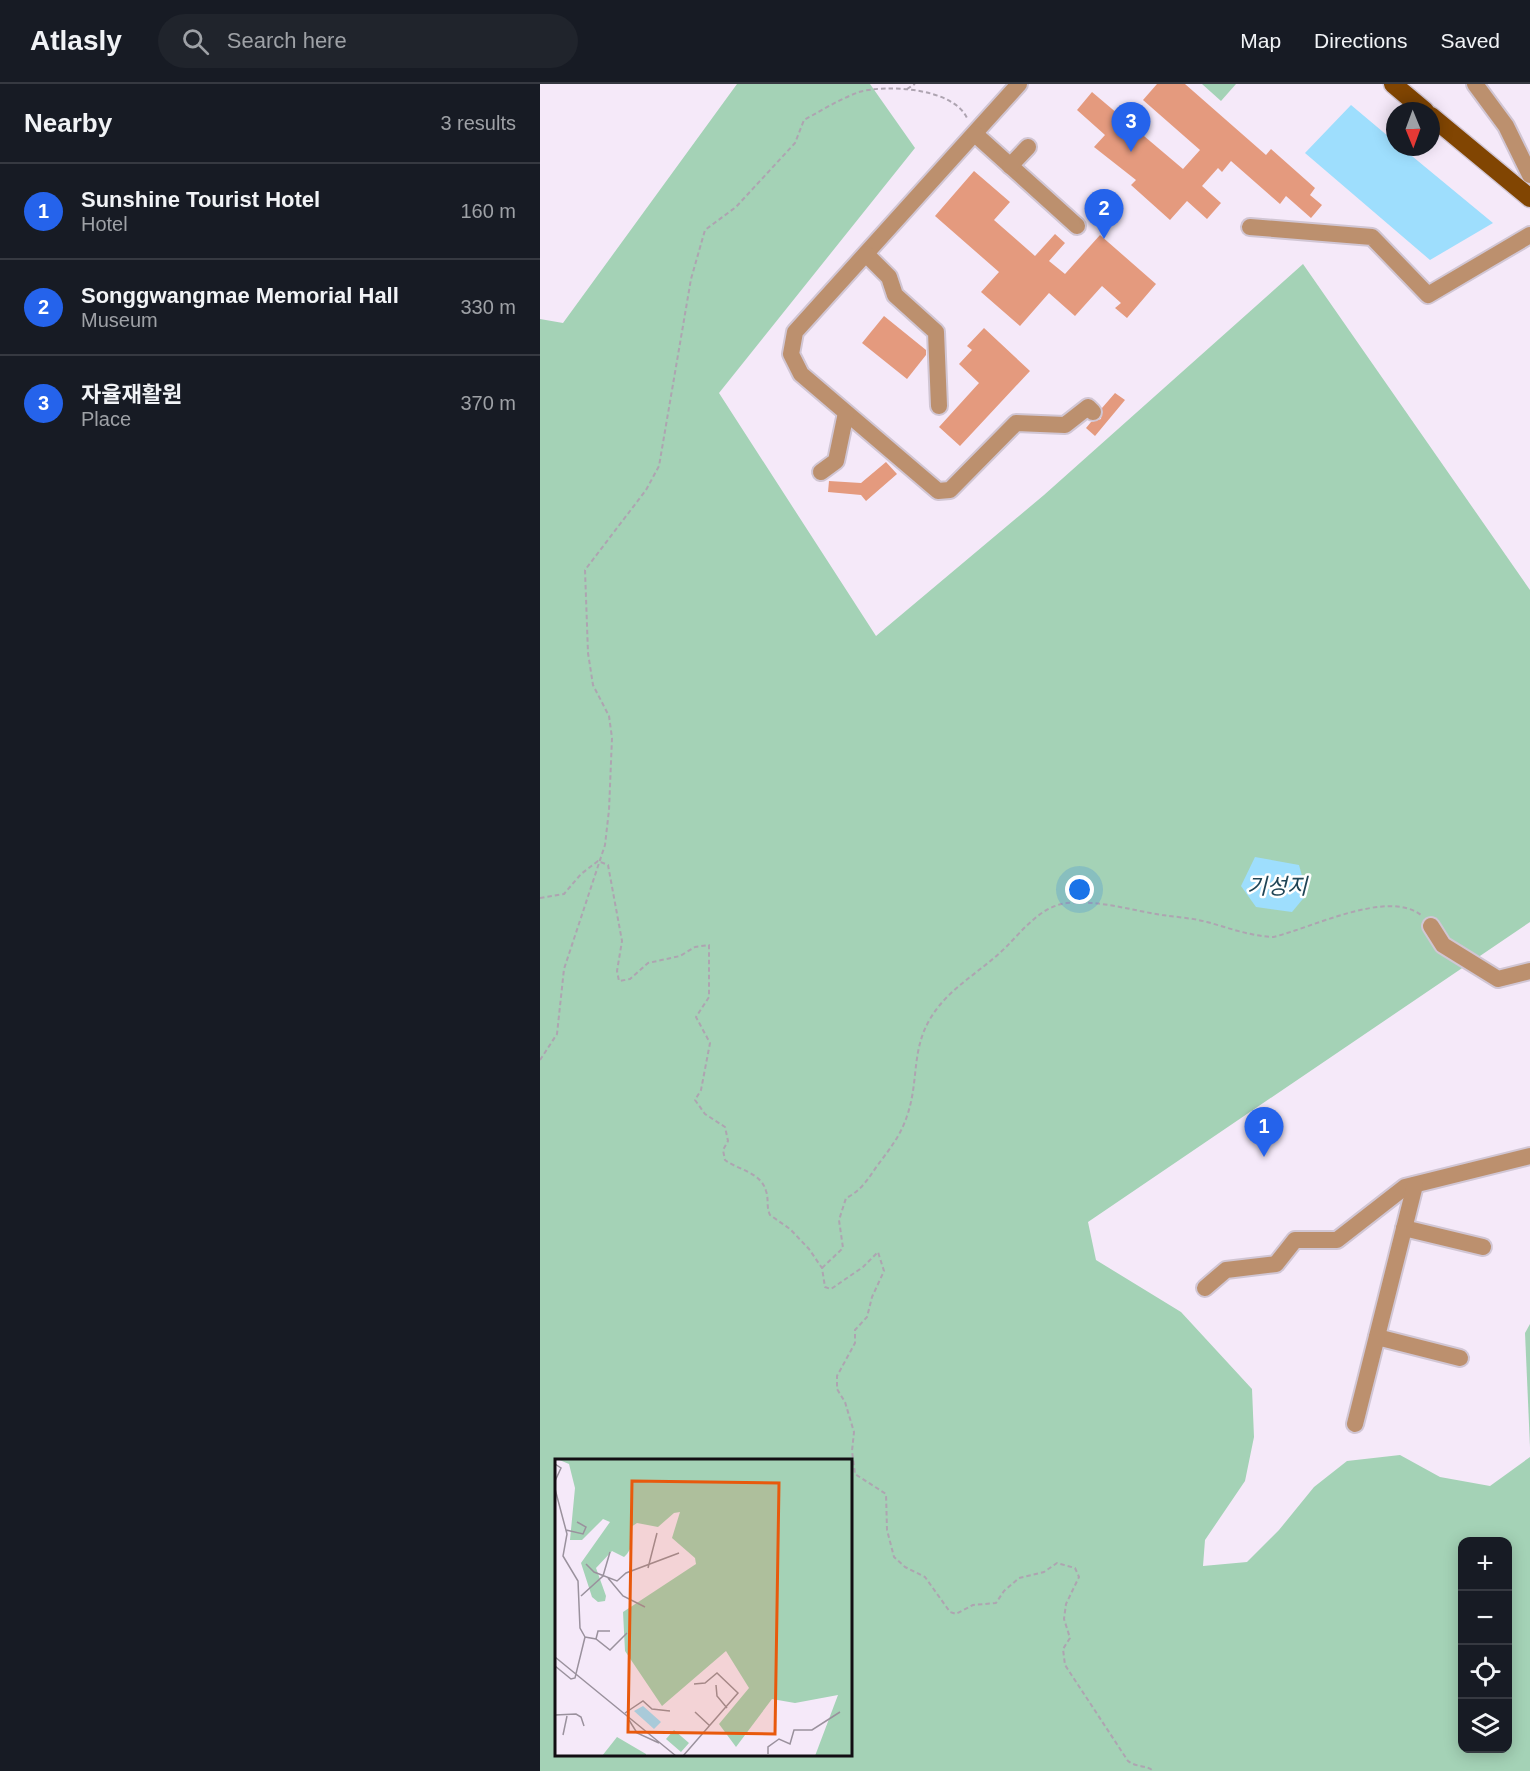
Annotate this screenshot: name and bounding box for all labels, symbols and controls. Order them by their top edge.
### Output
search box [158,14,578,68]
text: Atlasly [30,25,122,56]
icon: search [179,25,212,58]
text: Search here [227,28,347,53]
text: Map [1240,29,1281,52]
text: Directions [1314,29,1407,52]
text: Saved [1440,29,1500,52]
north arrow [1386,102,1440,156]
pin: 3 [1112,103,1150,152]
text: Nearby [24,108,112,138]
text: 3 results [440,112,516,134]
text: Sunshine Tourist Hotel [81,187,320,212]
pin: 2 [1084,190,1124,239]
text: 1 [38,200,49,222]
text: 160 m [460,200,516,222]
text: Hotel [81,213,128,235]
text: Songgwangmae Memorial Hall [81,283,399,308]
text: 2 [38,296,49,318]
text: 330 m [460,296,516,318]
text: Museum [81,309,158,331]
text: 자율재활원 [81,382,182,407]
text: 3 [38,392,49,414]
text: 370 m [460,392,516,414]
text: Place [81,408,131,430]
water label: 기성지 [1247,874,1309,899]
your location [1065,875,1094,904]
pin: 1 [1244,1108,1284,1157]
inset map [555,1459,852,1756]
map controls [1458,1537,1512,1753]
button: + [1458,1537,1512,1591]
button: − [1458,1591,1512,1645]
button: locate [1458,1645,1512,1699]
button: layers [1458,1699,1512,1753]

